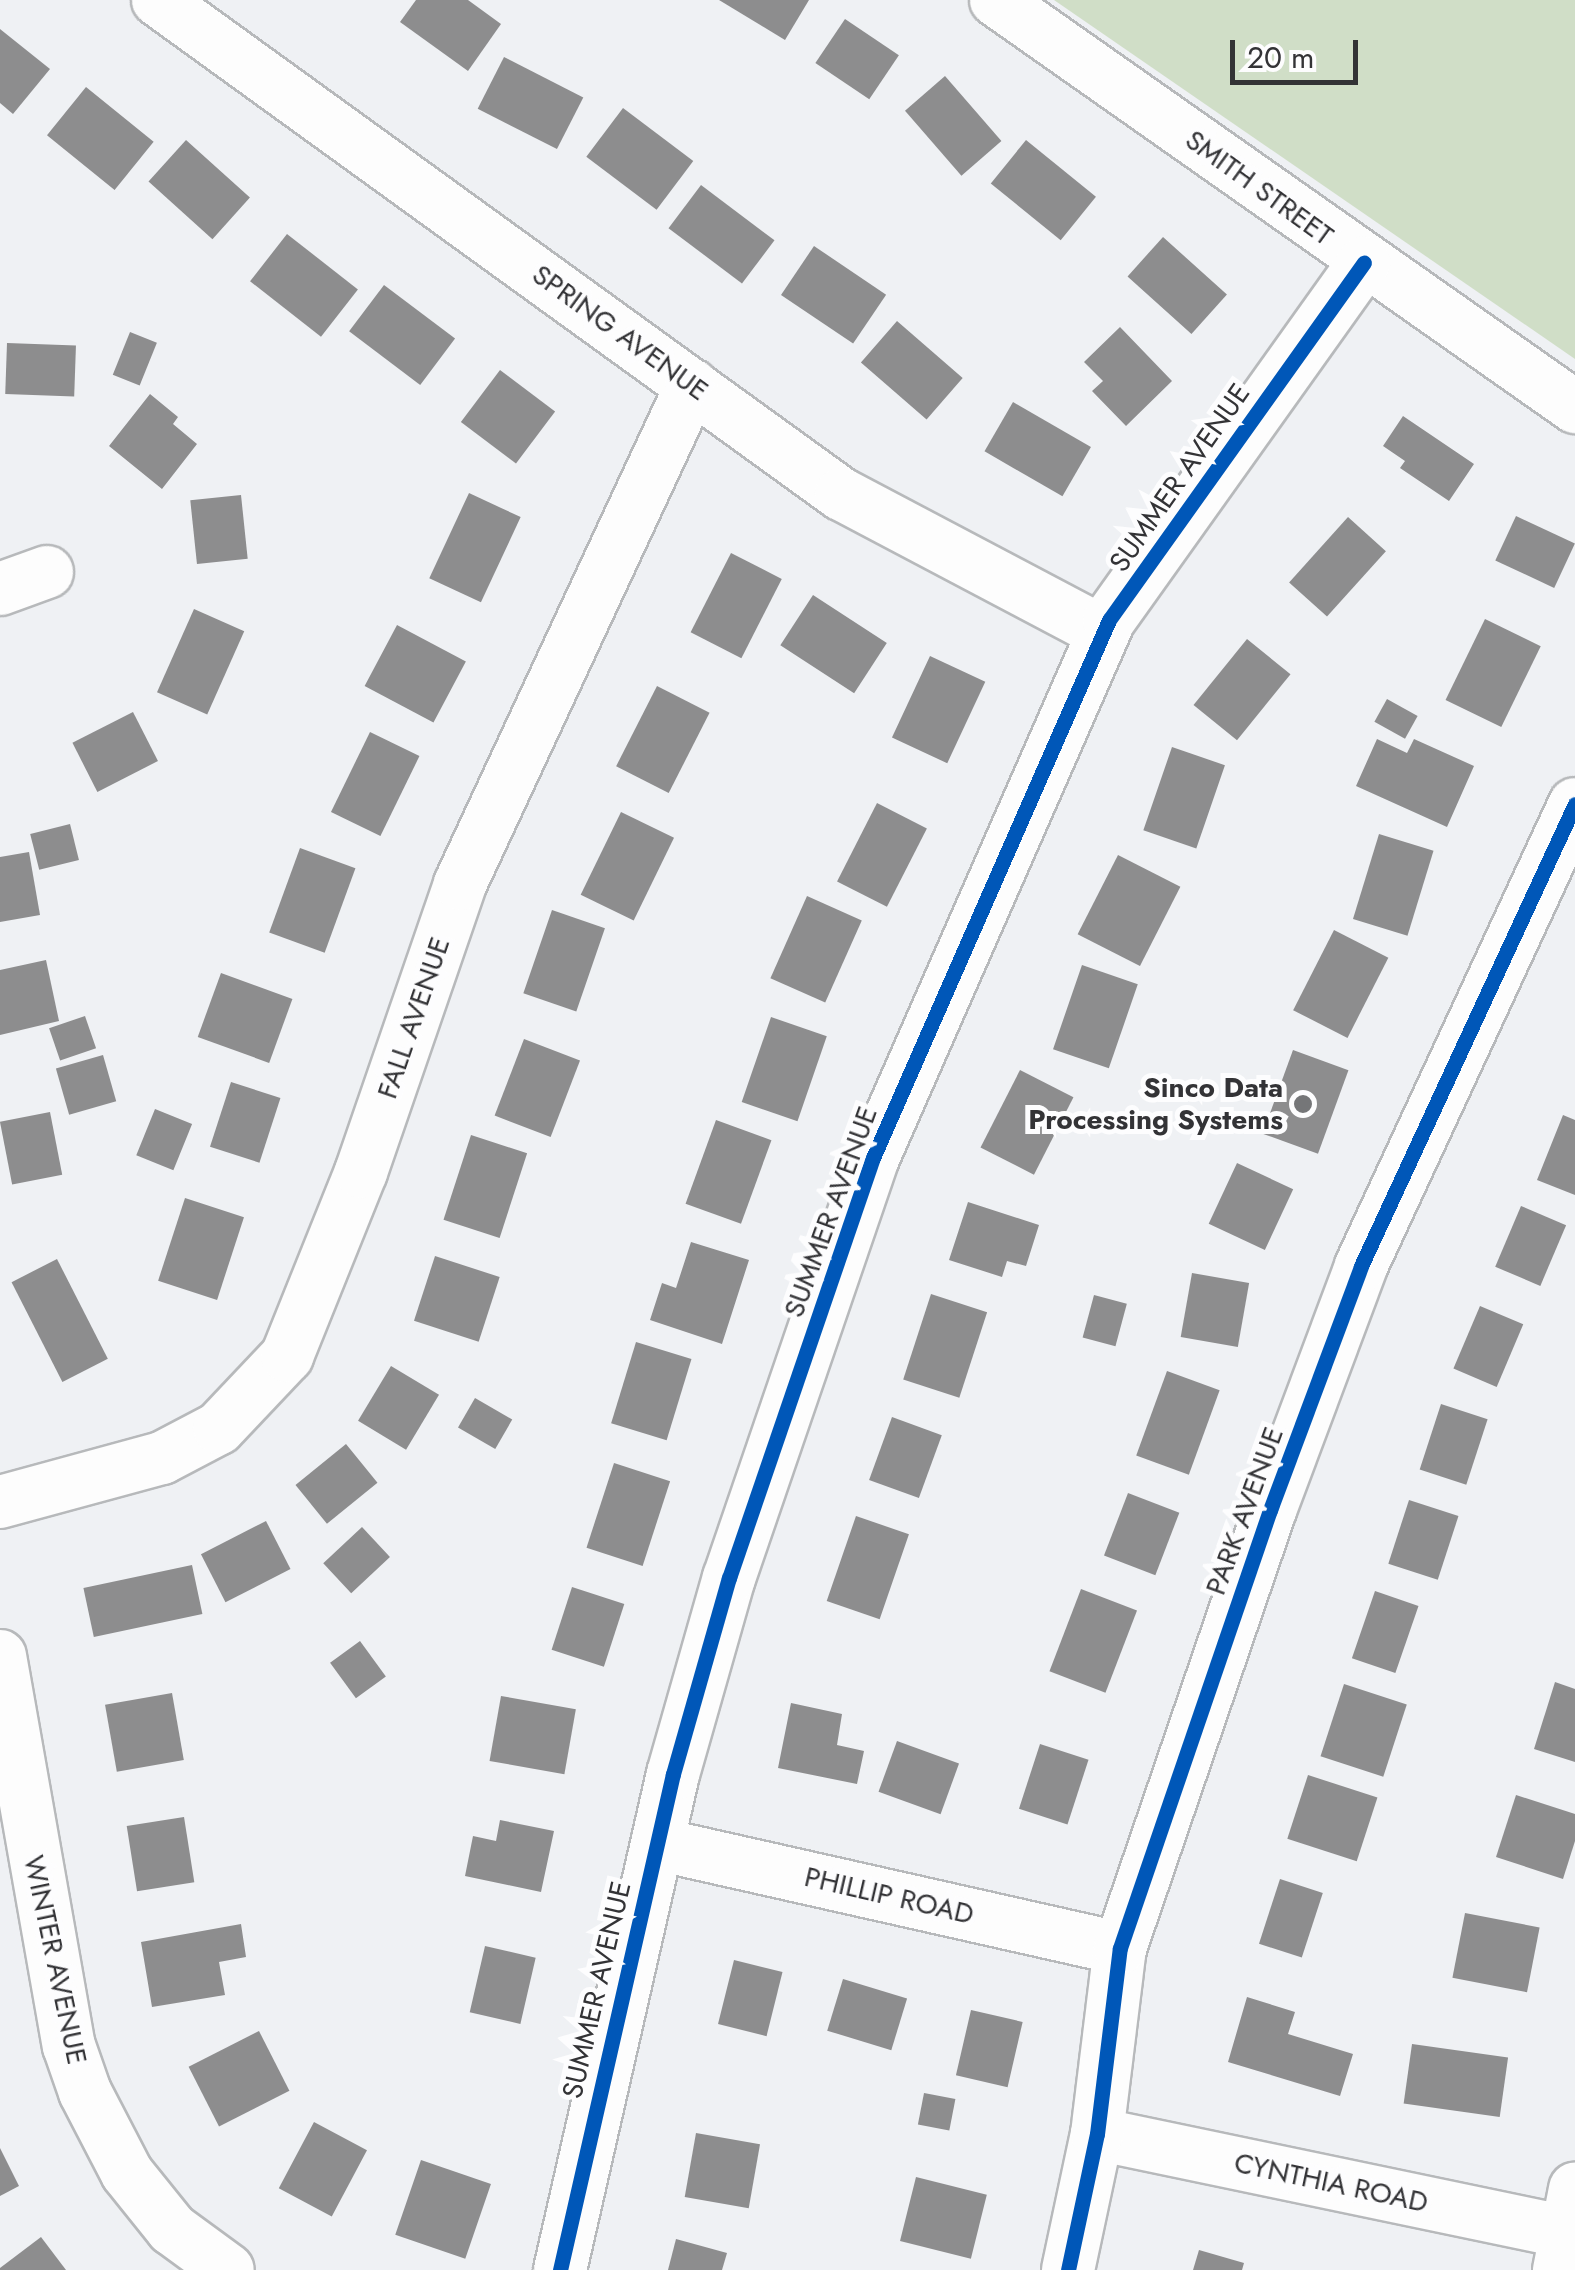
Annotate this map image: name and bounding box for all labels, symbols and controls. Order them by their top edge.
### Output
scale bar [1235,20,1362,82]
text: 20 m [1247,36,1314,79]
street label: SMITH STREET [1179,123,1339,253]
street label: SPRING AVENUE [525,258,715,408]
street label: SUMMER AVENUE [1103,377,1257,579]
street label: FALL AVENUE [371,933,457,1103]
place label: Sinco Data Processing Systems [1028,1071,1283,1137]
marker: Sinco Data Processing Systems [1292,1093,1314,1115]
street label: SUMMER AVENUE [777,1102,885,1322]
street label: PARK AVENUE [1199,1423,1291,1599]
street label: WINTER AVENUE [16,1852,94,2068]
street label: PHILLIP ROAD [801,1860,977,1932]
street label: SUMMER AVENUE [556,1878,638,2102]
street label: CYNTHIA ROAD [1231,2146,1431,2220]

